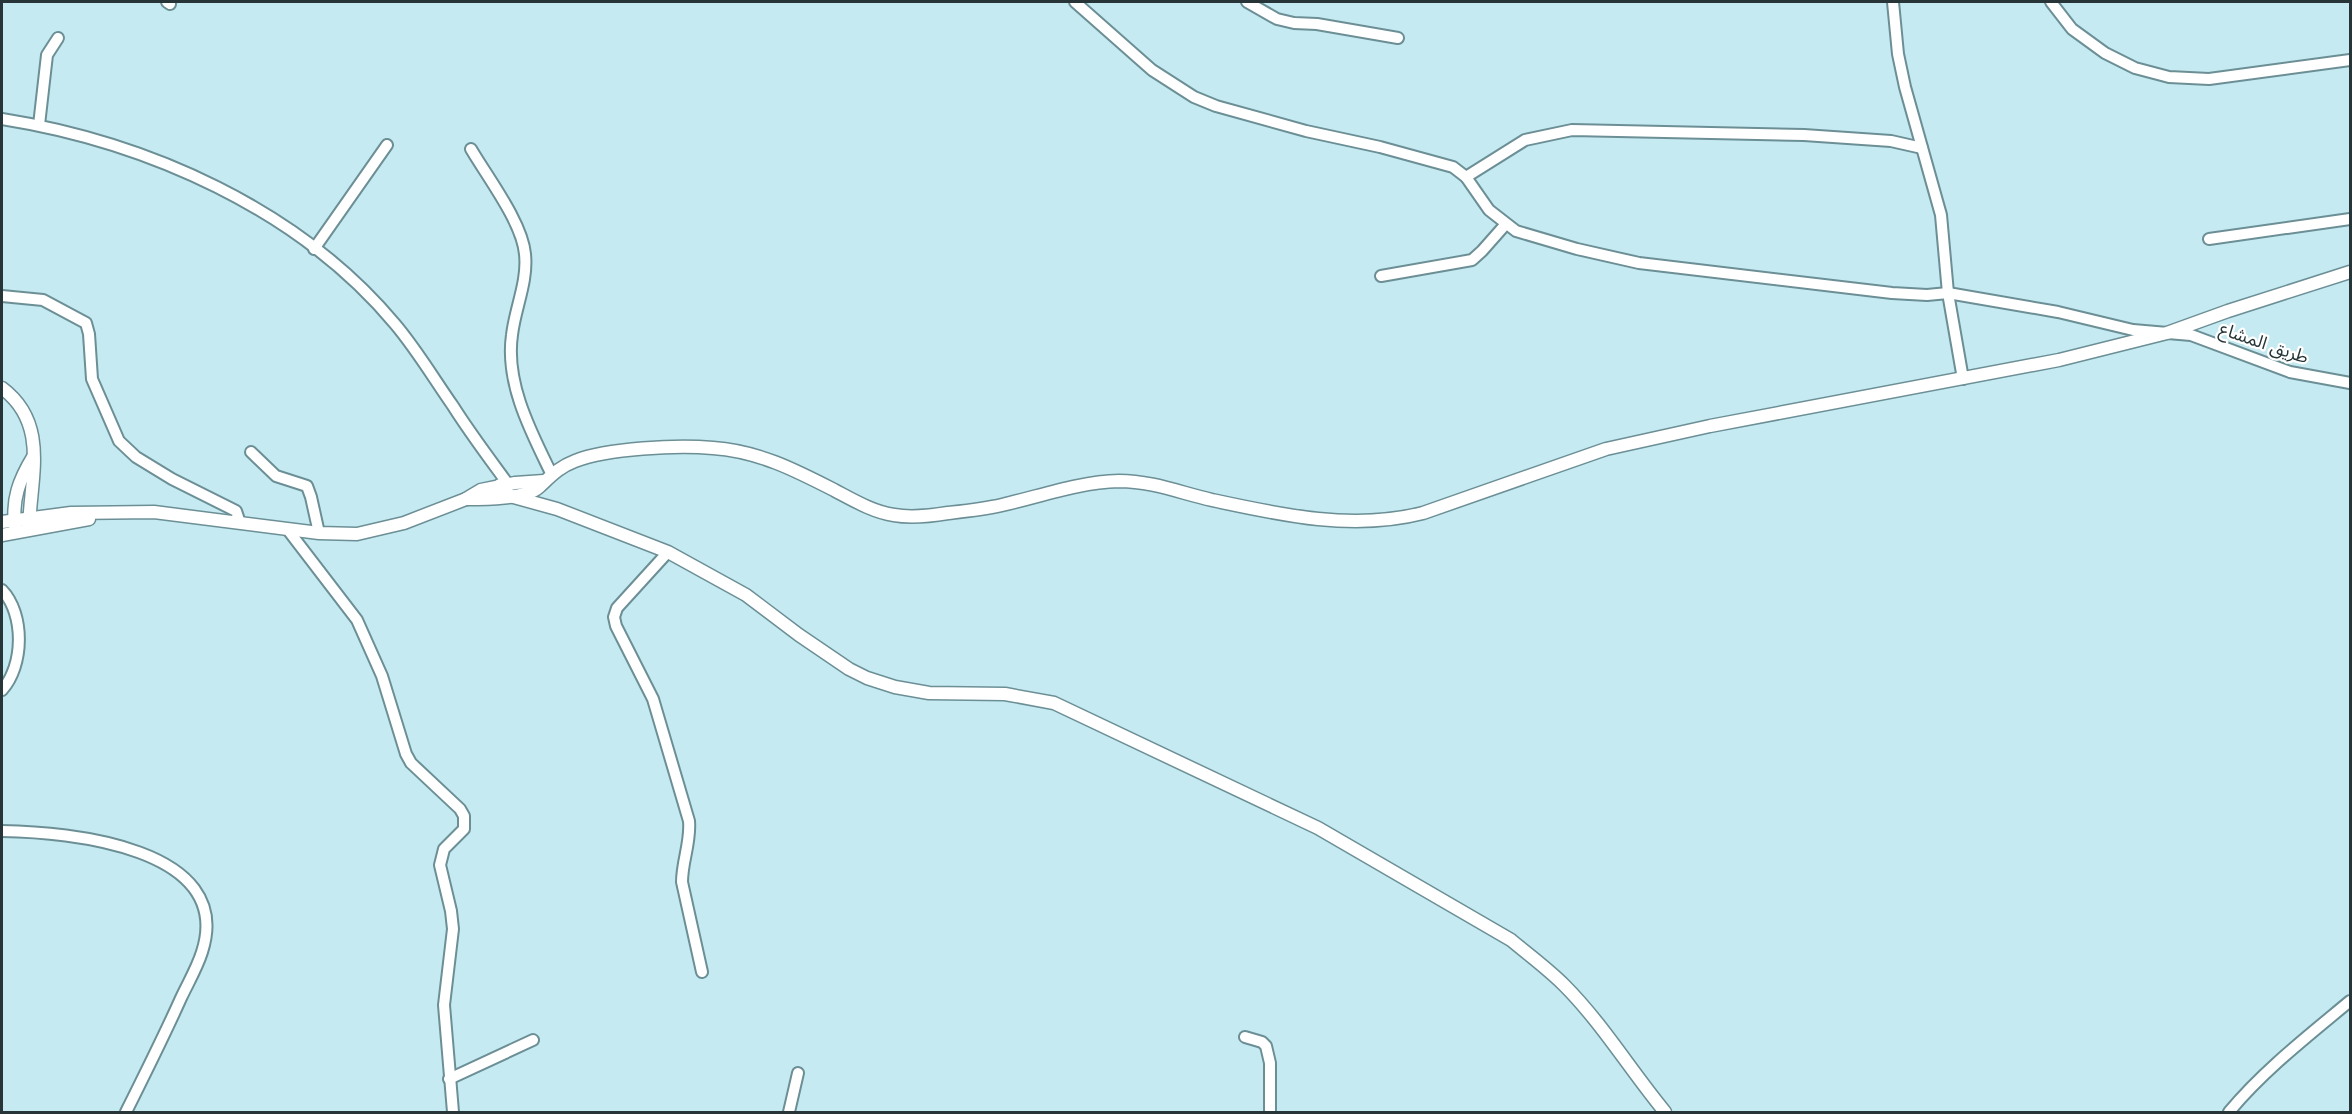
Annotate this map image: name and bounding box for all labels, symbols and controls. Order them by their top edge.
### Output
street label: طريق المشاع [2216,317,2311,371]

